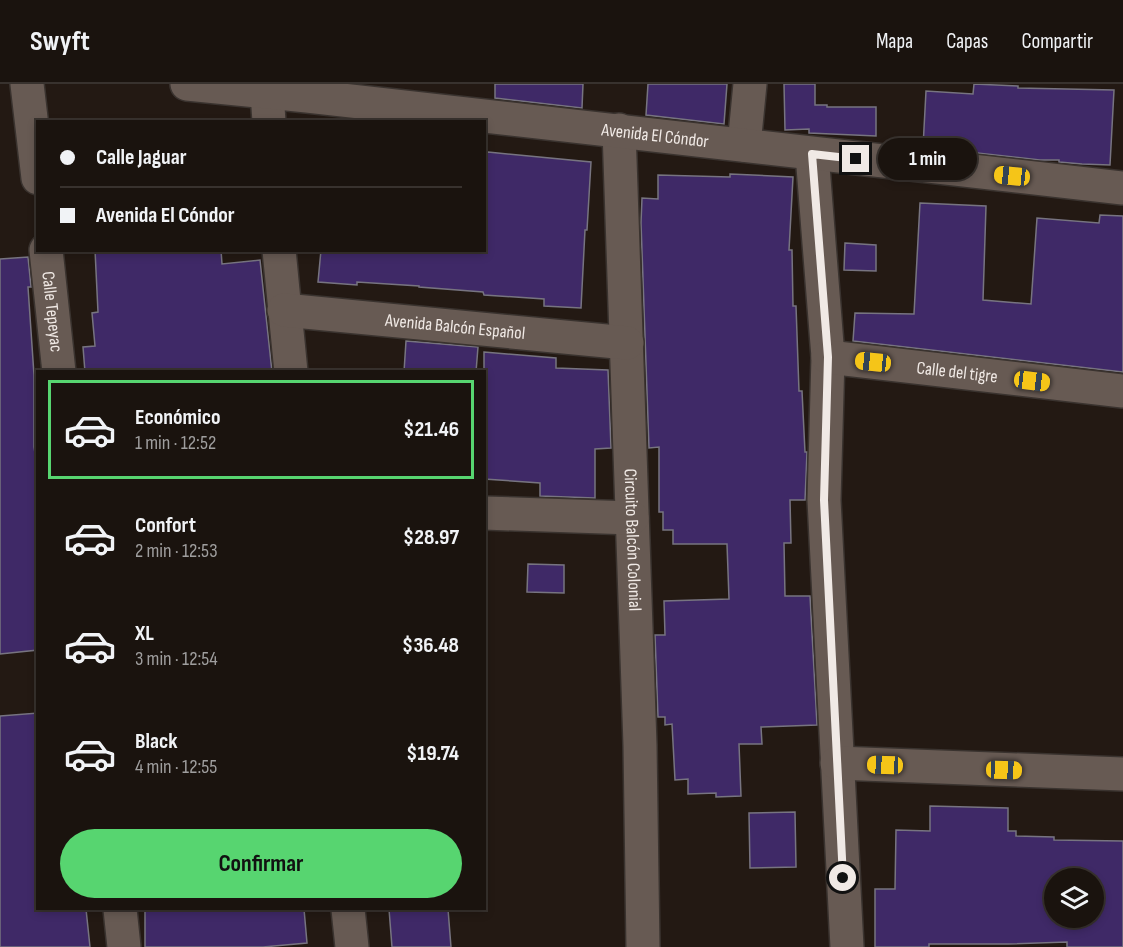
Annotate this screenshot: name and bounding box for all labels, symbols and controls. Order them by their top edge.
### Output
text: Swyft [30,25,90,58]
text: Mapa [876,29,913,54]
text: Capas [946,29,988,54]
text: Compartir [1021,29,1093,54]
street label: Avenida El Cóndor [600,119,710,152]
callout: 1 min [877,138,976,180]
text: Calle Jaguar [96,144,186,171]
route end [842,145,869,172]
text: 1 min [909,147,946,171]
car [993,165,1031,187]
text: Avenida El Cóndor [96,202,235,229]
street label: Calle Tepeyac [38,270,67,353]
street label: Avenida Balcón Español [383,309,526,344]
car [854,351,892,373]
street label: Calle del tigre [916,357,999,387]
car [1013,370,1051,392]
icon: car [63,403,117,457]
text: Económico [135,404,221,431]
text: $21.46 [403,416,459,443]
text: 1 min · 12:52 [135,431,216,455]
street label: Circuito Balcón Colonial [620,468,646,611]
icon: car [63,511,117,565]
text: Confort [135,512,196,539]
text: $28.97 [403,524,459,551]
text: 2 min · 12:53 [135,539,218,563]
icon: car [63,619,117,673]
text: XL [135,620,154,647]
text: $36.48 [402,632,459,659]
text: 3 min · 12:54 [135,647,218,671]
icon: car [63,727,117,781]
text: Black [135,728,177,755]
text: $19.74 [406,740,459,767]
text: 4 min · 12:55 [135,755,217,779]
car [867,755,903,775]
car [986,760,1022,780]
button: Confirmar [60,829,462,898]
route start [829,864,856,891]
map controls [1044,868,1104,928]
button: layers [1044,868,1104,928]

